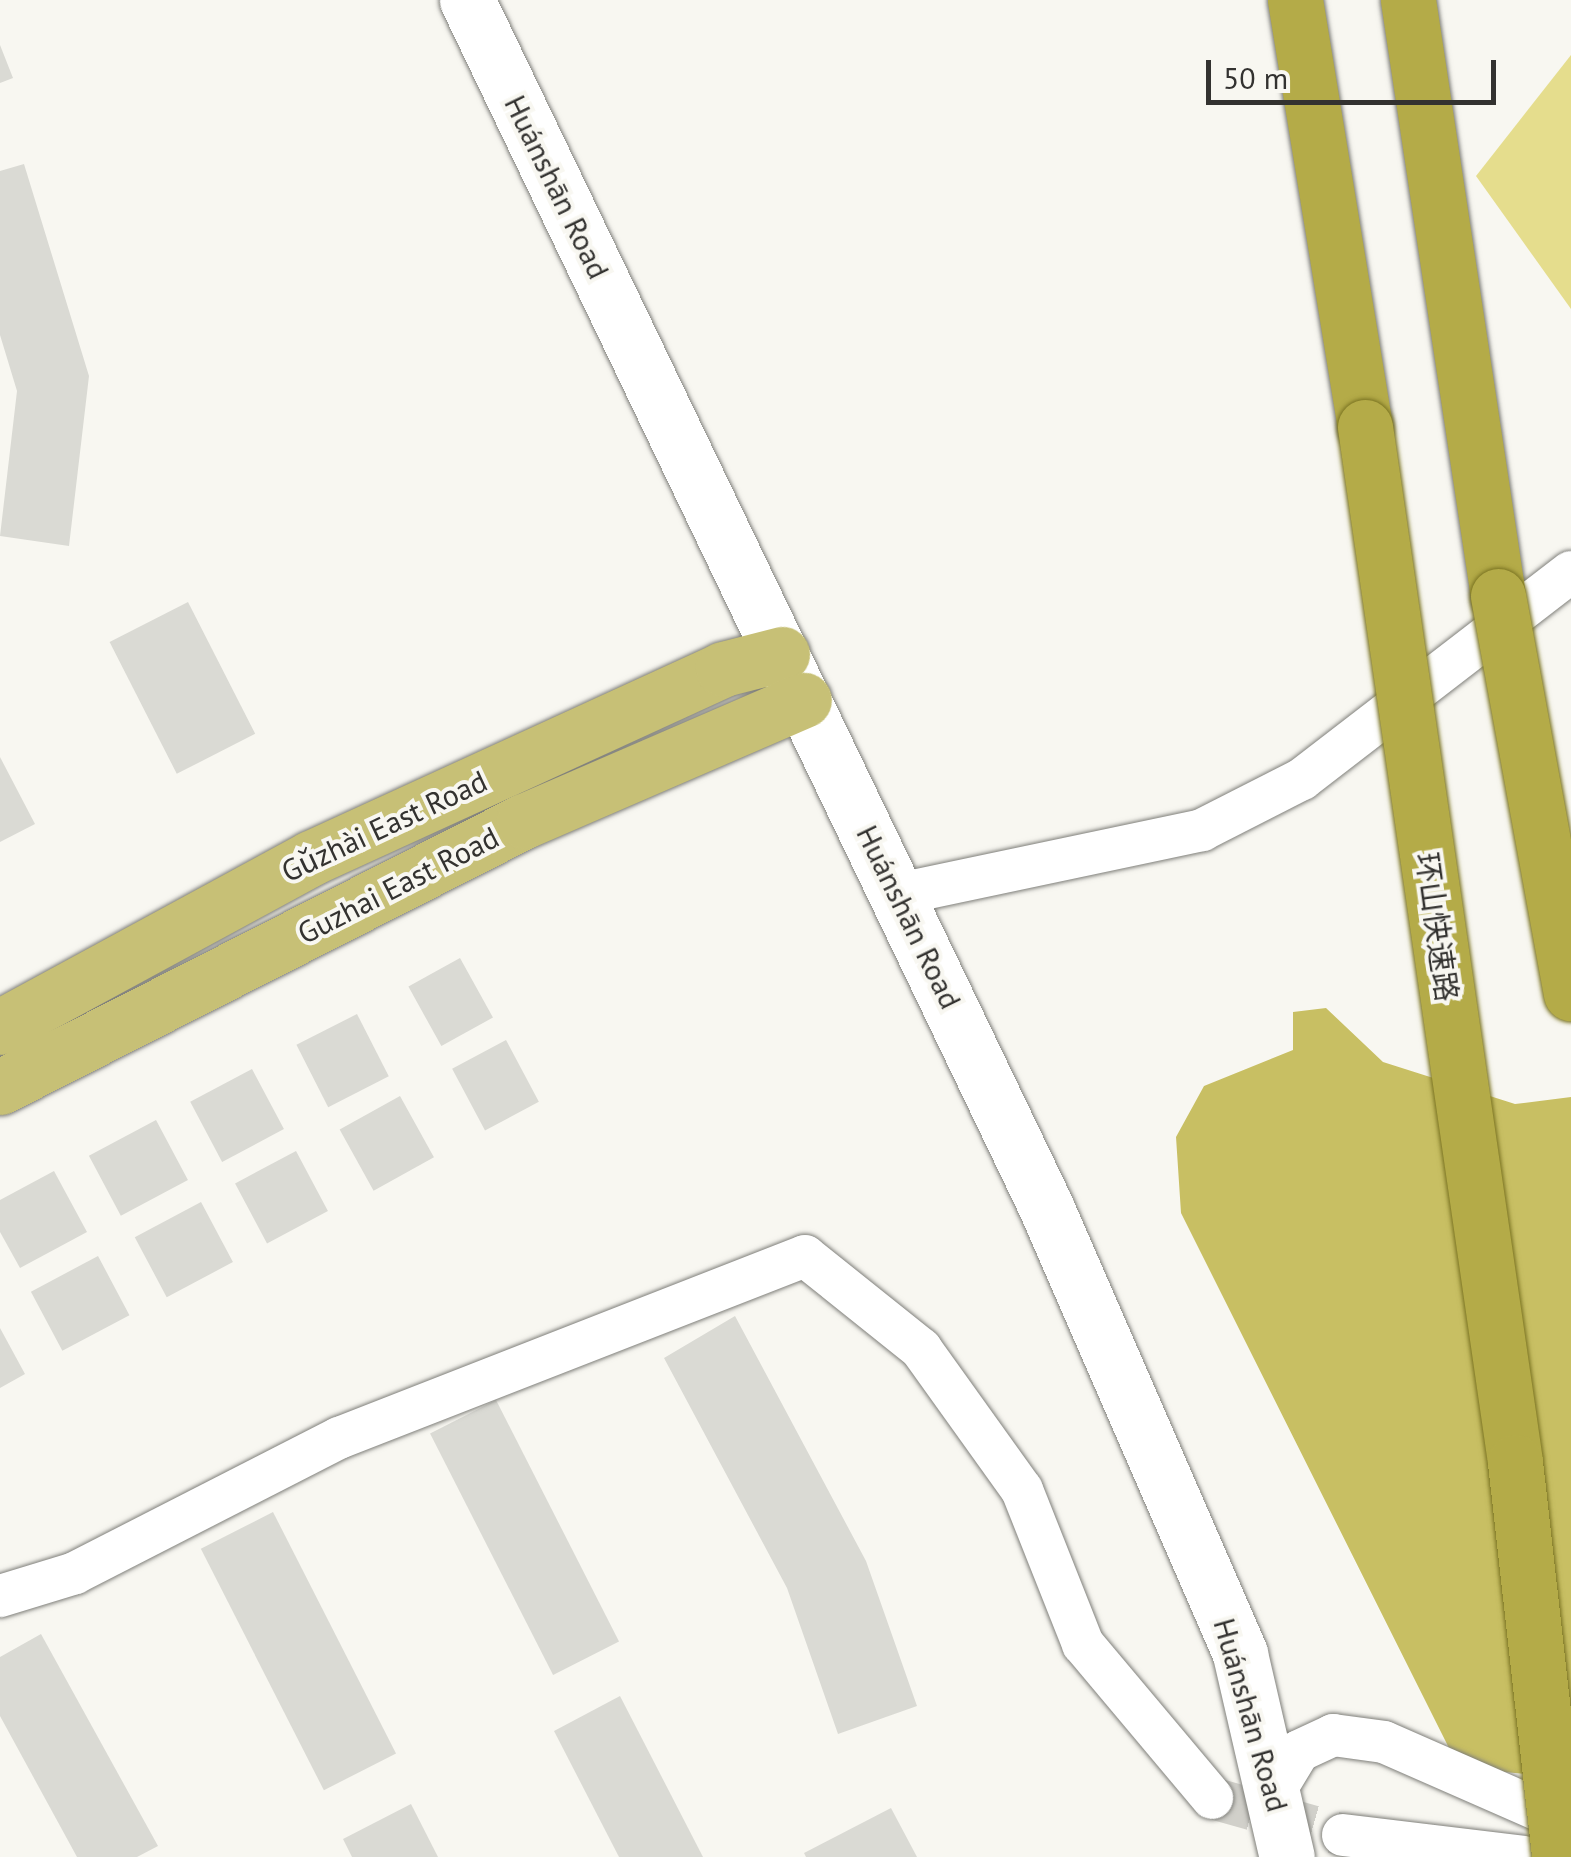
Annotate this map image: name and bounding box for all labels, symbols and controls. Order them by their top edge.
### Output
scale bar [1211,40,1501,102]
text: 50 m [1223,58,1288,97]
street label: Huánshān Road [497,89,617,285]
street label: Gǔzhài East Road [276,763,492,889]
street label: Guzhai East Road [292,819,504,951]
street label: Huánshān Road [849,819,969,1015]
street label: 环山快速路 [1409,850,1465,1004]
street label: Huánshān Road [1206,1614,1296,1816]

